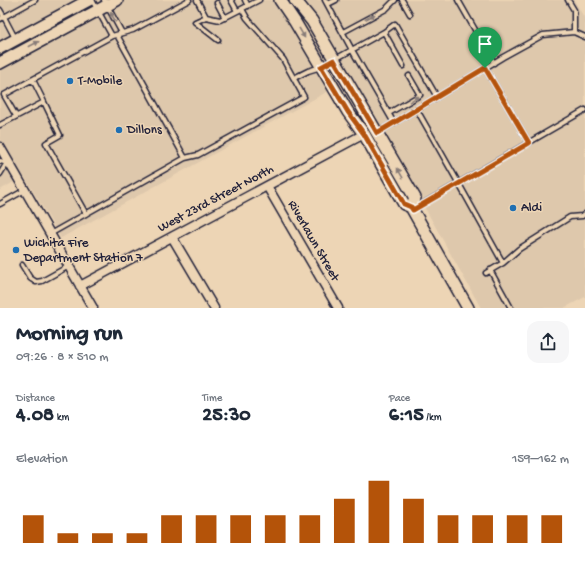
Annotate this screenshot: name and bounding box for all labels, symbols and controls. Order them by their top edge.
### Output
one-way arrow [109,11,116,23]
one-way arrow [364,14,376,21]
one-way arrow [298,27,305,39]
pin [468,27,502,68]
icon: arrive [474,33,496,55]
one-way arrow [29,41,40,48]
place label: T-Mobile [77,74,122,89]
marker: T-Mobile [65,76,75,86]
one-way arrow [408,95,420,102]
place label: Dillons [126,123,163,138]
marker: Dillons [114,125,124,135]
street label: West 23rd Street North [155,162,277,236]
one-way arrow [396,168,404,178]
street label: Riverlawn Street [284,198,343,286]
place label: Aldi [521,201,542,216]
marker: Aldi [508,203,518,213]
place label: Wichita Fire Department Station 7 [23,236,144,266]
marker: Wichita Fire Department Station 7 [11,245,21,255]
button: share [527,321,569,363]
text: Morning run [16,322,122,348]
text: 09:26 · 8 × 510 m [16,350,109,365]
text: Distance [16,393,55,405]
text: Time [202,393,222,405]
text: Pace [389,393,410,405]
text: 4.08 [16,405,54,428]
text: 25:30 [202,405,251,428]
text: 6:15 [389,405,424,428]
text: km [54,412,69,424]
text: /km [424,412,442,424]
text: Elevation [16,452,68,467]
text: 159–162 m [512,452,569,467]

